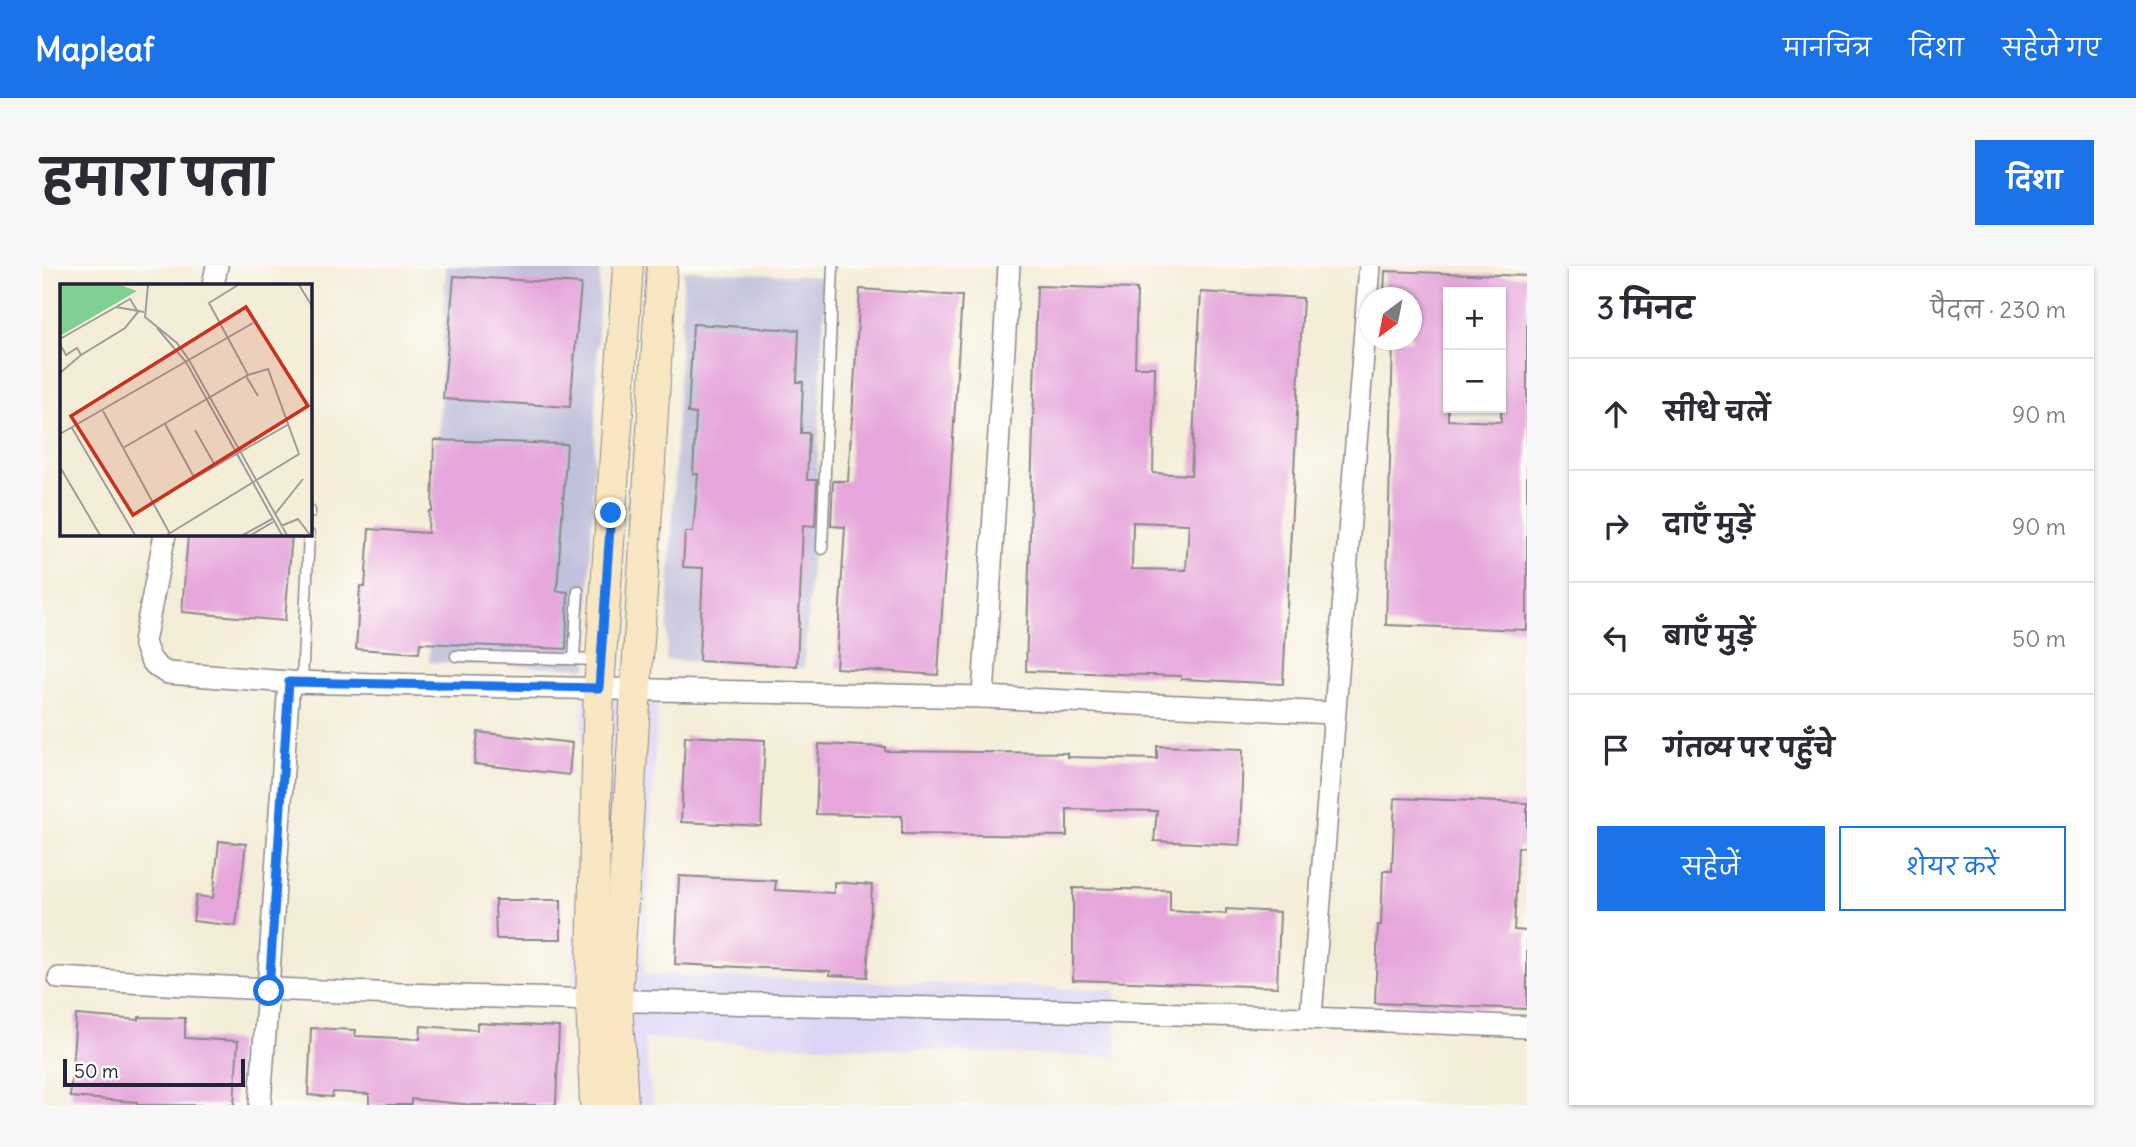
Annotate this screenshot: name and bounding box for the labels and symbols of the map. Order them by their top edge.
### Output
inset map [60,284,312,536]
north arrow [1359,287,1422,350]
route end [595,497,626,528]
route start [253,975,284,1006]
scale bar [63,1056,245,1088]

